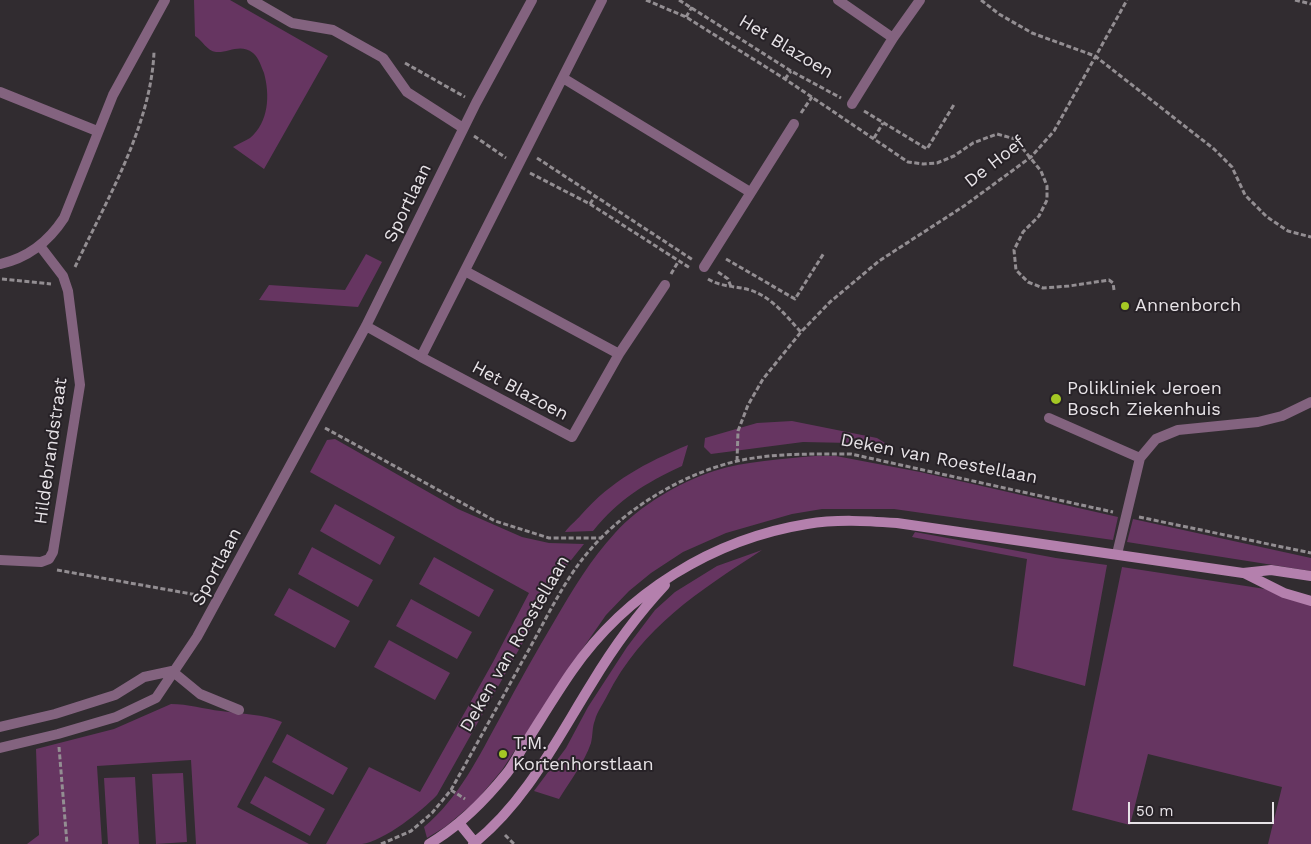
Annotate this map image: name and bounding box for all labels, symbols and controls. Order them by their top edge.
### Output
street label: Het Blazoen [735,10,837,84]
street label: De Hoef [960,132,1030,192]
street label: Sportlaan [380,160,436,246]
place label: Annenborch [1135,295,1241,317]
marker: Annenborch [1119,300,1131,312]
street label: Het Blazoen [468,357,572,425]
street label: Hildebrandstraat [30,376,72,526]
place label: Polikliniek Jeroen Bosch Ziekenhuis [1067,378,1222,420]
marker: Polikliniek Jeroen Bosch Ziekenhuis [1049,392,1063,406]
street label: Deken van Roestellaan [839,429,1039,489]
street label: Sportlaan [188,524,246,610]
street label: Deken van Roestellaan [456,552,574,736]
place label: T.M. Kortenhorstlaan [513,733,654,776]
marker: T.M. Kortenhorstlaan [497,748,509,760]
scale bar [1131,792,1277,824]
text: 50 m [1136,802,1173,820]

